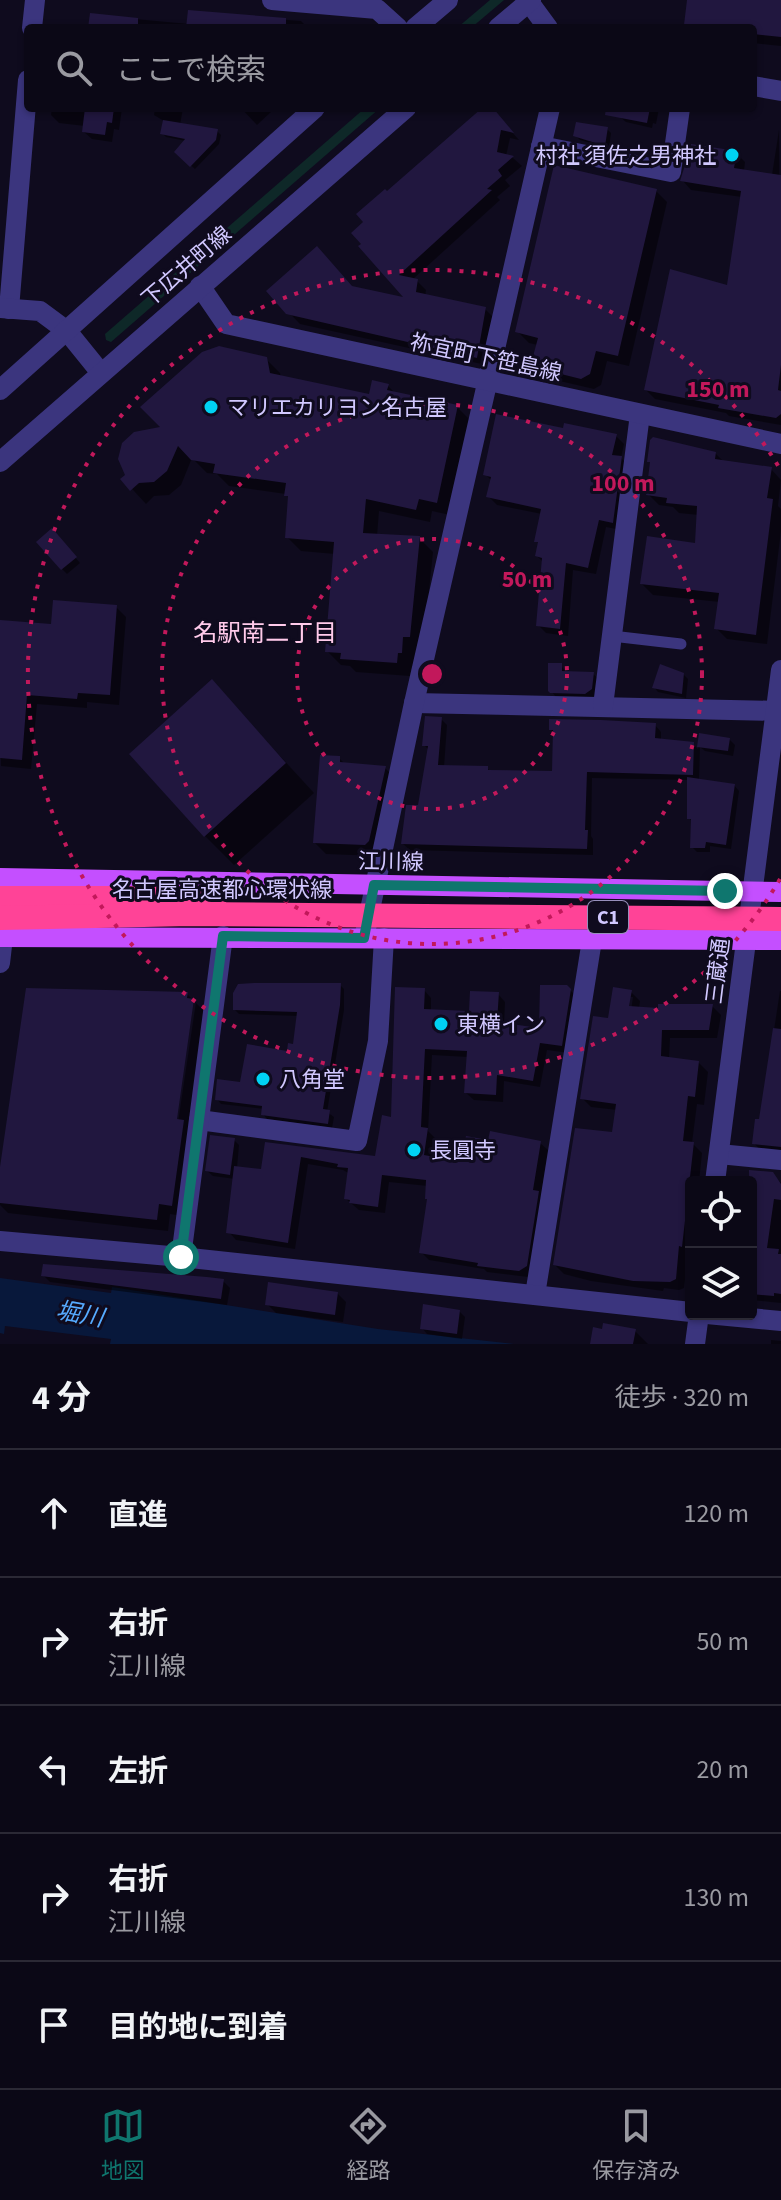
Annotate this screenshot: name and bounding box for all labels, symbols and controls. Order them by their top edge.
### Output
search box [24,24,757,112]
icon: search [52,46,96,90]
text: ここで検索 [116,49,266,92]
place label: 村社 須佐之男神社 [536,140,716,172]
marker: 村社 須佐之男神社 [723,146,741,164]
street label: 下広井町線 [135,219,239,315]
street label: 祢宜町下笹島線 [407,326,564,390]
text: 150 m [686,372,750,407]
place label: マリエカリヨン名古屋 [227,392,447,424]
marker: マリエカリヨン名古屋 [202,398,220,416]
text: 100 m [591,466,655,501]
text: 50 m [502,562,552,597]
district label: 名駅南二丁目 [193,616,337,651]
centre of rings [418,660,446,688]
street label: 江川線 [358,845,424,879]
route end [707,873,743,909]
street label: 名古屋高速都心環状線 [112,874,332,906]
road number: C1 [588,901,628,933]
street label: 三蔵通 [698,936,738,1006]
place label: 東横イン [457,1009,545,1041]
marker: 東横イン [432,1015,450,1033]
place label: 八角堂 [279,1064,345,1096]
marker: 八角堂 [254,1070,272,1088]
place label: 長圓寺 [430,1135,496,1167]
marker: 長圓寺 [405,1141,423,1159]
map controls [685,1176,757,1320]
button: locate [685,1176,757,1248]
route start [163,1239,199,1275]
button: layers [685,1248,757,1320]
water label: 堀川 [53,1293,110,1336]
text: 4 分 [32,1374,91,1423]
text: 徒歩 · 320 m [615,1379,749,1416]
icon: ahead [32,1491,76,1535]
text: 直進 [108,1494,168,1537]
text: 120 m [683,1495,749,1532]
text: 右折 [108,1602,168,1645]
icon: right [32,1619,76,1663]
text: 50 m [696,1623,749,1660]
text: 江川線 [108,1648,186,1685]
icon: left [32,1747,76,1791]
text: 左折 [108,1750,168,1793]
text: 20 m [696,1751,749,1788]
text: 右折 [108,1858,168,1901]
icon: right [32,1875,76,1919]
text: 130 m [683,1879,749,1916]
text: 江川線 [108,1904,186,1941]
icon: arrive [32,2003,76,2047]
text: 目的地に到着 [108,2006,288,2049]
tab: 地図 [101,2104,145,2187]
tab: 経路 [346,2104,390,2187]
tab: 保存済み [592,2104,680,2187]

